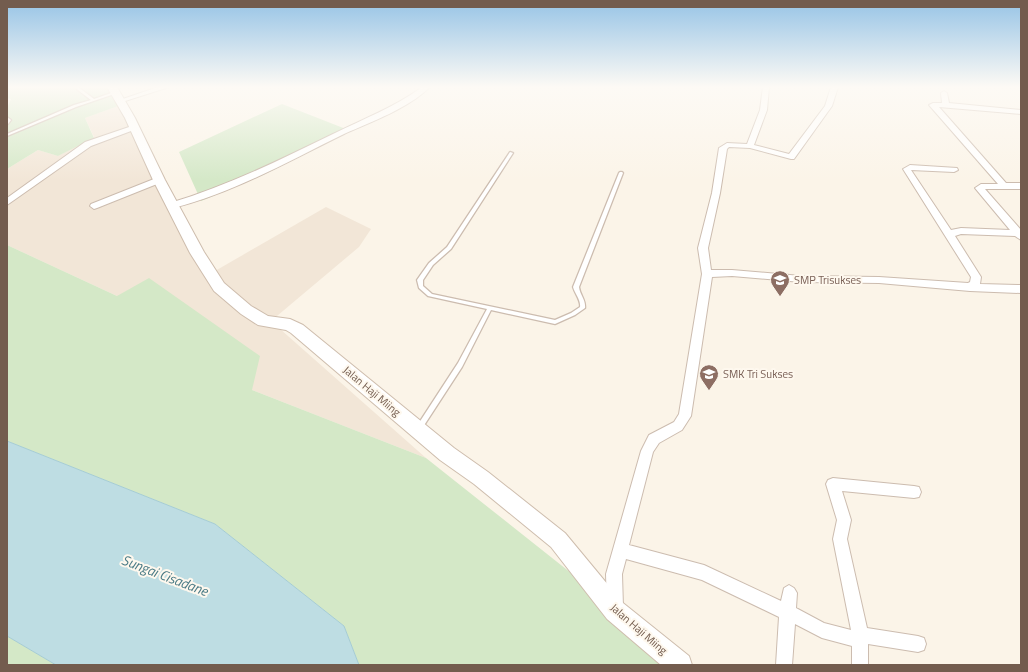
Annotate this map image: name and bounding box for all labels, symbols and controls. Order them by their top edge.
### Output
school or university icon: SMP Trisukses [769,269,791,297]
place label: SMP Trisukses [794,272,861,288]
street label: Jalan Haji Miing [340,362,405,420]
school or university icon: SMK Tri Sukses [698,363,720,391]
place label: SMK Tri Sukses [723,366,793,382]
water label: Sungai Cisadane [119,549,213,602]
street label: Jalan Haji Miing [607,600,671,659]

